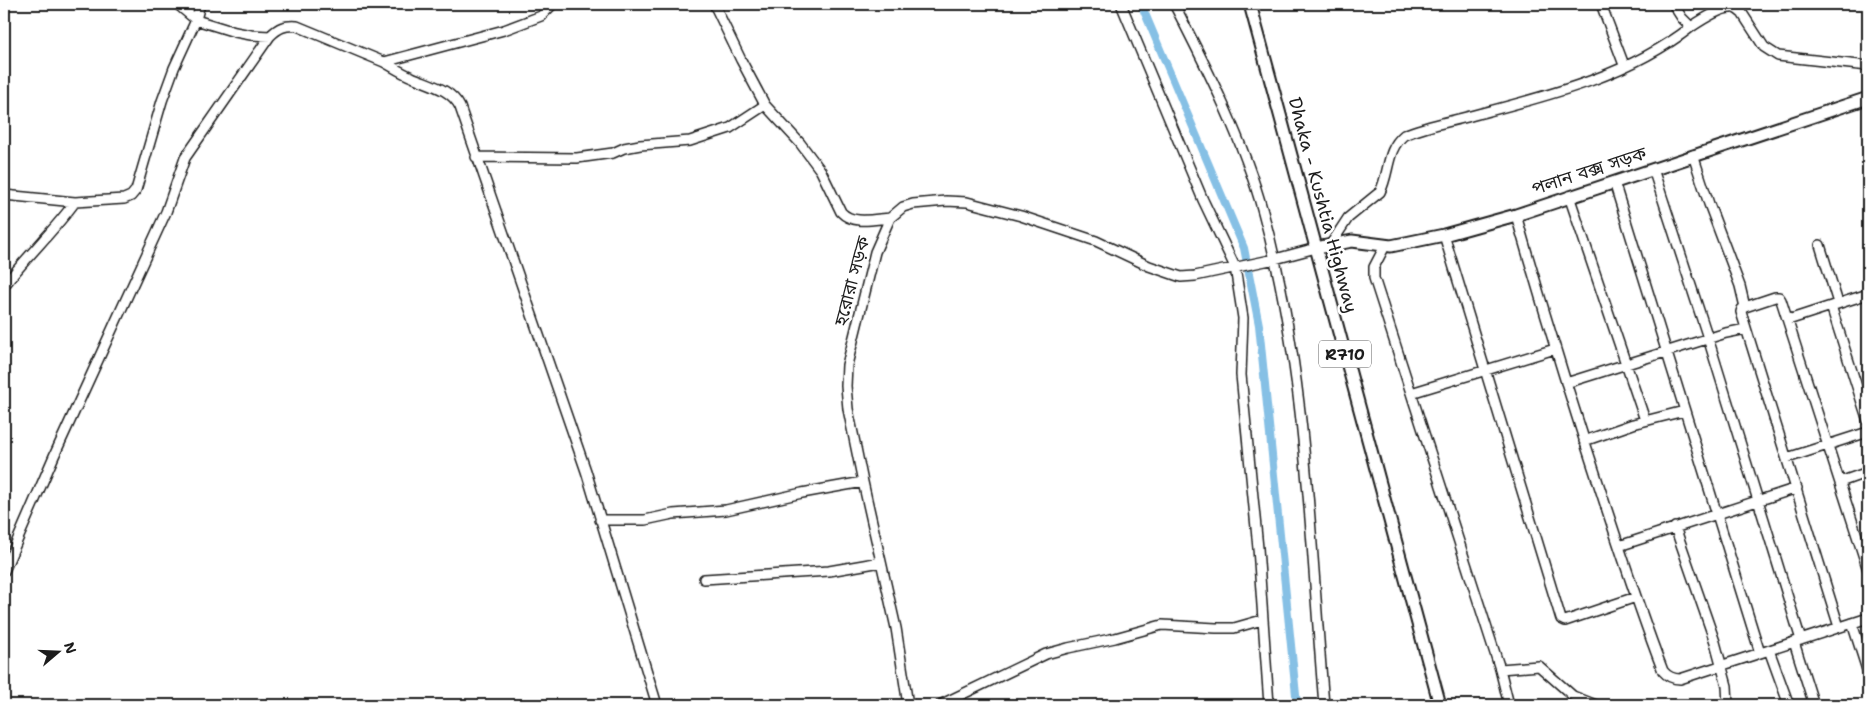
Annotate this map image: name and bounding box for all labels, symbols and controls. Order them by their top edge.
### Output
street label: Dhaka - Kushtia Highway [1283,95,1363,315]
street label: পলান বক্স সড়ক [1529,141,1650,201]
street label: হরোরা সড়ক [828,233,876,329]
road number: R710 [1319,340,1371,368]
north arrow [32,626,82,676]
text: N [60,640,81,656]

